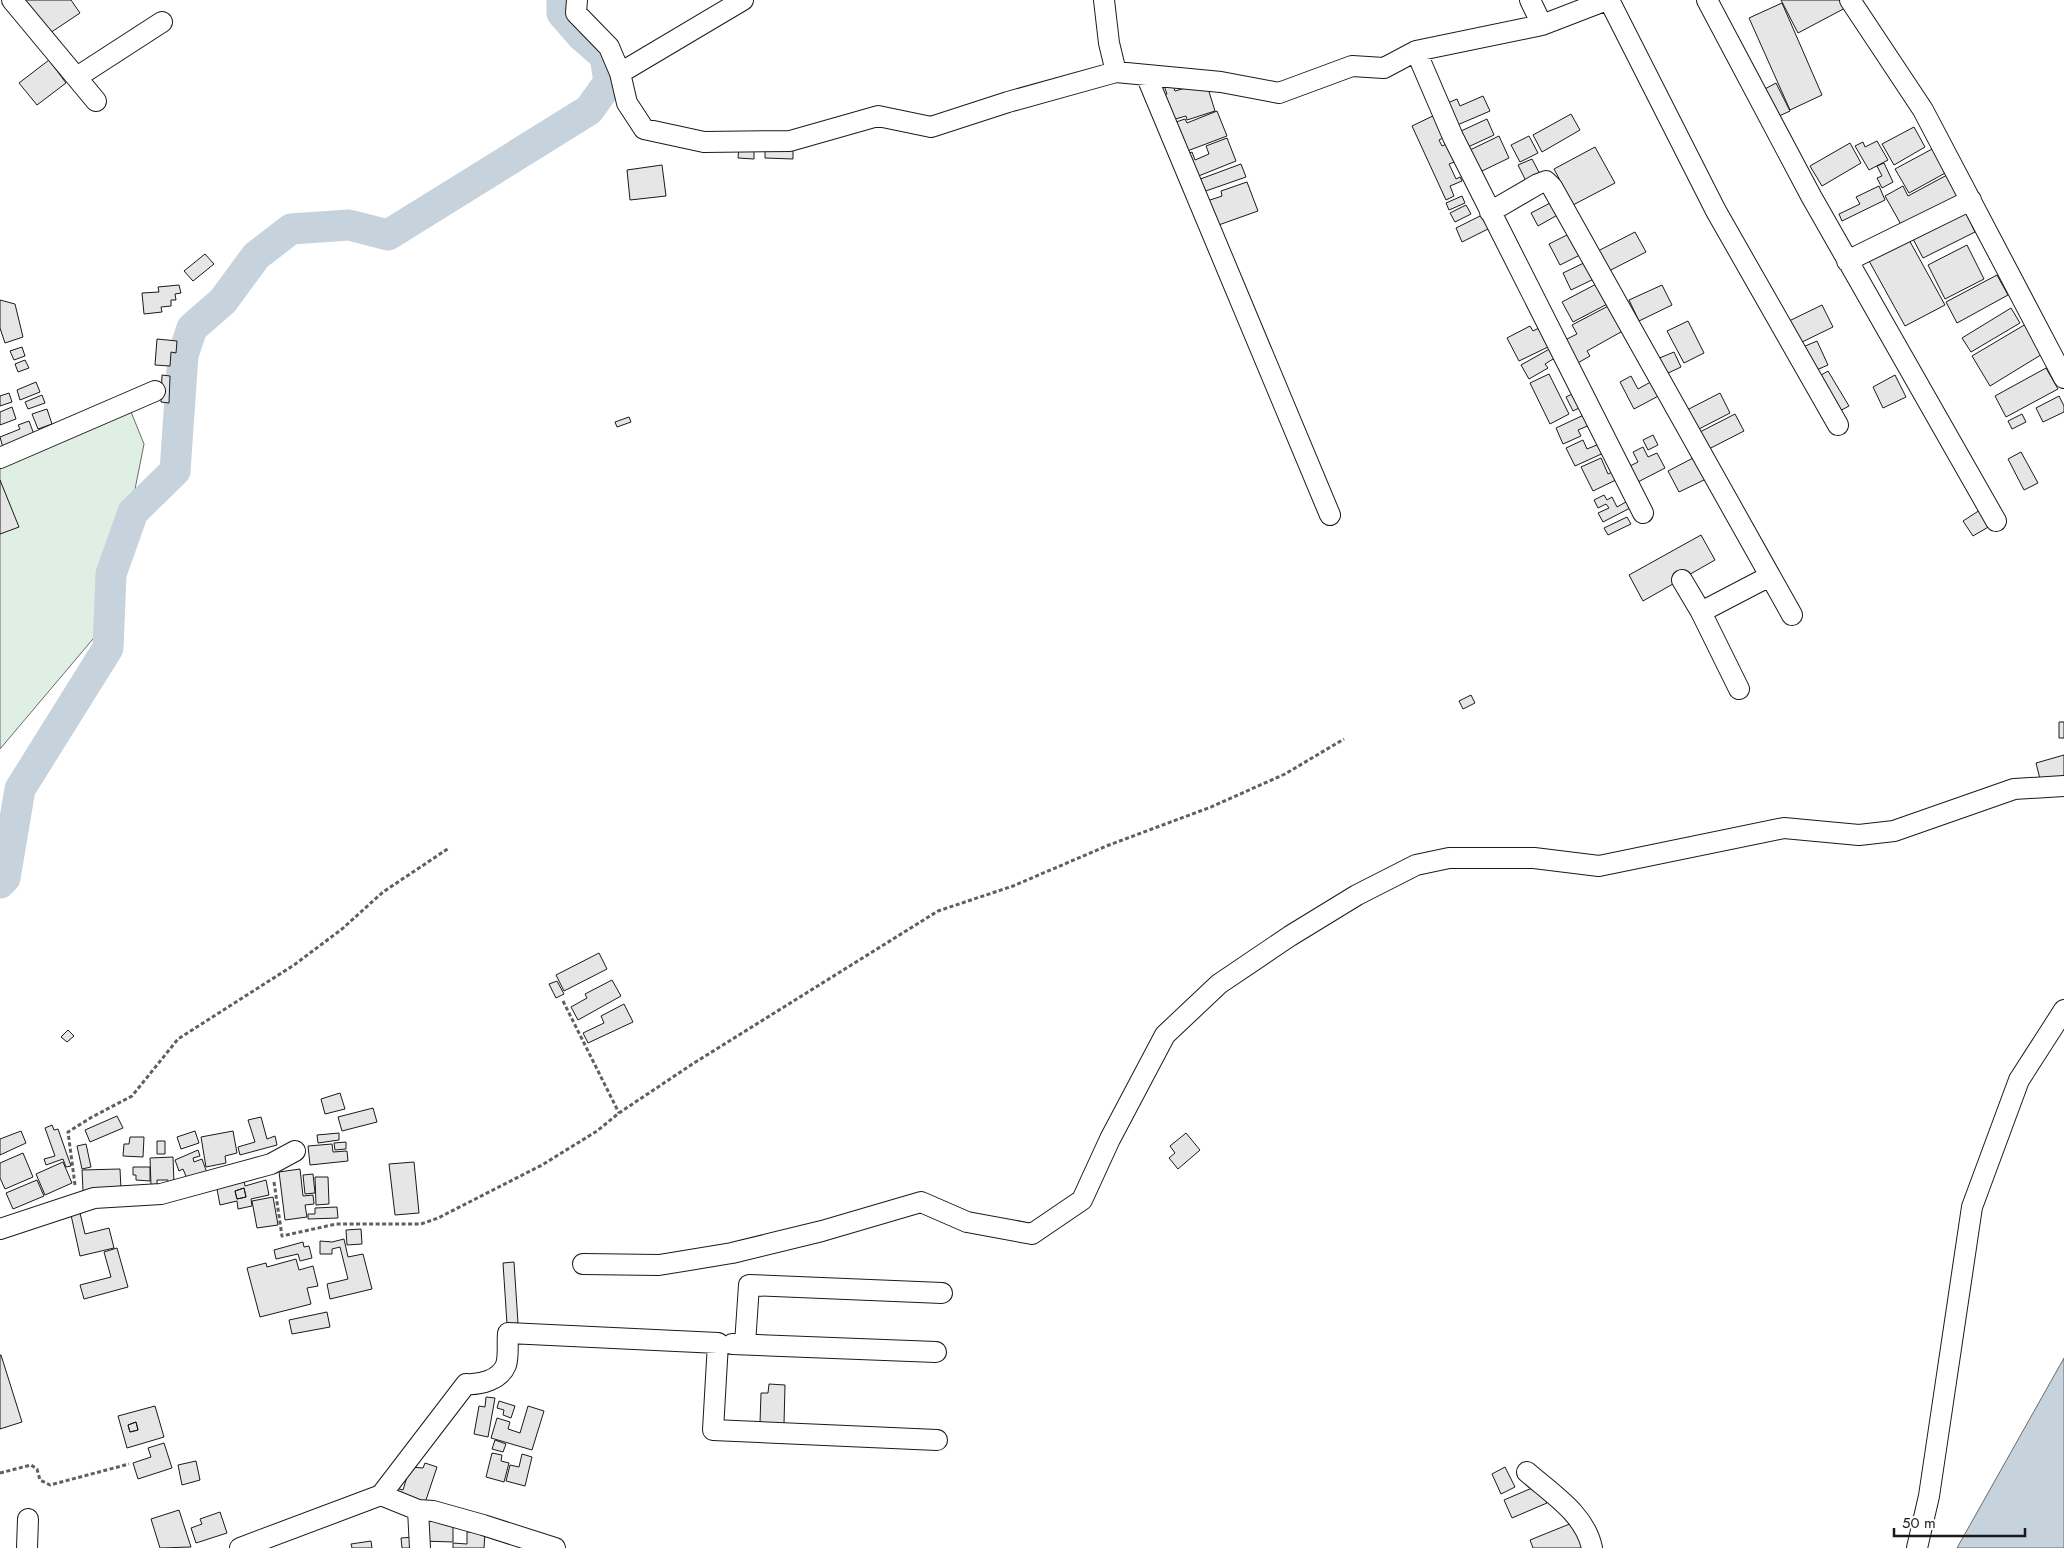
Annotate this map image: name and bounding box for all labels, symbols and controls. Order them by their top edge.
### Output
scale bar [1894,1506,2025,1538]
text: 50 m [1902,1512,1936,1534]

